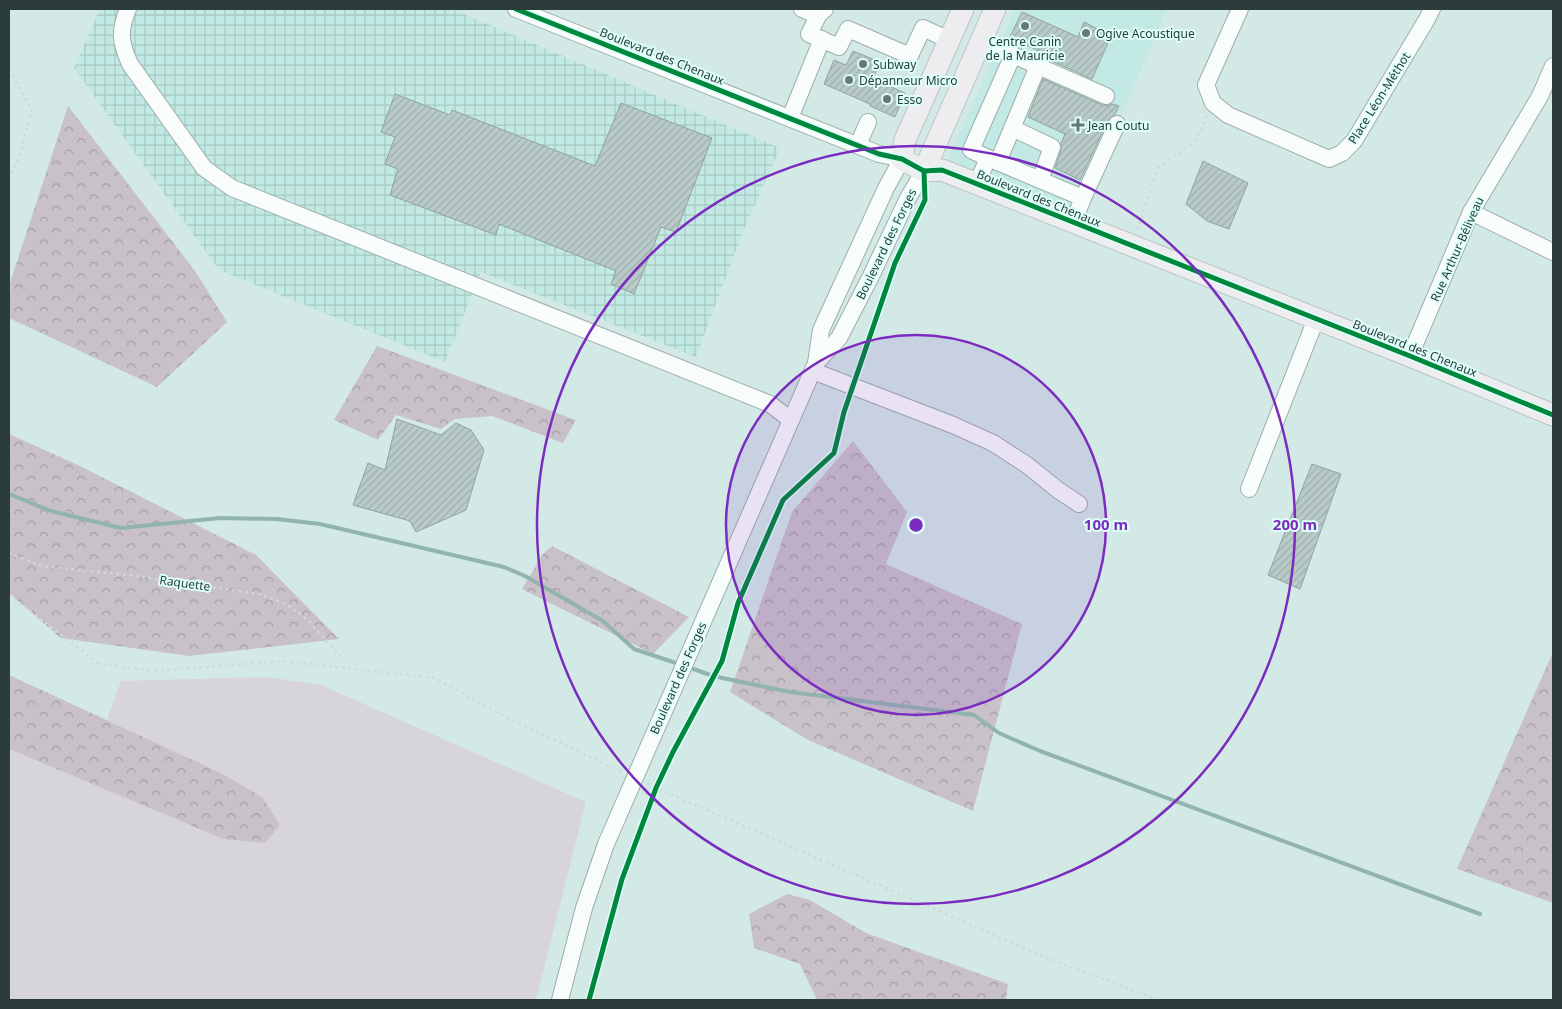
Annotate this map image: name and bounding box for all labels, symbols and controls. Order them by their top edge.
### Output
marker: Centre Canin de la Mauricie [1019,20,1031,32]
street label: Boulevard des Chenaux [597,23,727,89]
place label: Ogive Acoustique [1096,25,1195,42]
marker: Ogive Acoustique [1080,27,1092,39]
place label: Centre Canin de la Mauricie [986,33,1065,64]
street label: Place Léon-Méthot [1344,48,1414,147]
place label: Subway [873,56,917,73]
marker: Subway [857,58,869,70]
place label: Dépanneur Micro [859,72,957,89]
marker: Dépanneur Micro [843,74,855,86]
place label: Esso [897,91,922,108]
marker: Esso [881,93,893,105]
place label: Jean Coutu [1087,117,1149,134]
marker: Jean Coutu [1072,119,1084,131]
street label: Boulevard des Chenaux [974,165,1104,231]
street label: Boulevard des Forges [852,186,920,302]
street label: Rue Arthur-Béliveau [1426,194,1488,304]
street label: Boulevard des Chenaux [1350,315,1480,381]
text: 100 m [1084,514,1128,534]
text: 200 m [1273,514,1317,534]
centre of rings [907,516,925,534]
street label: Raquette [158,571,212,595]
street label: Boulevard des Forges [646,619,711,737]

